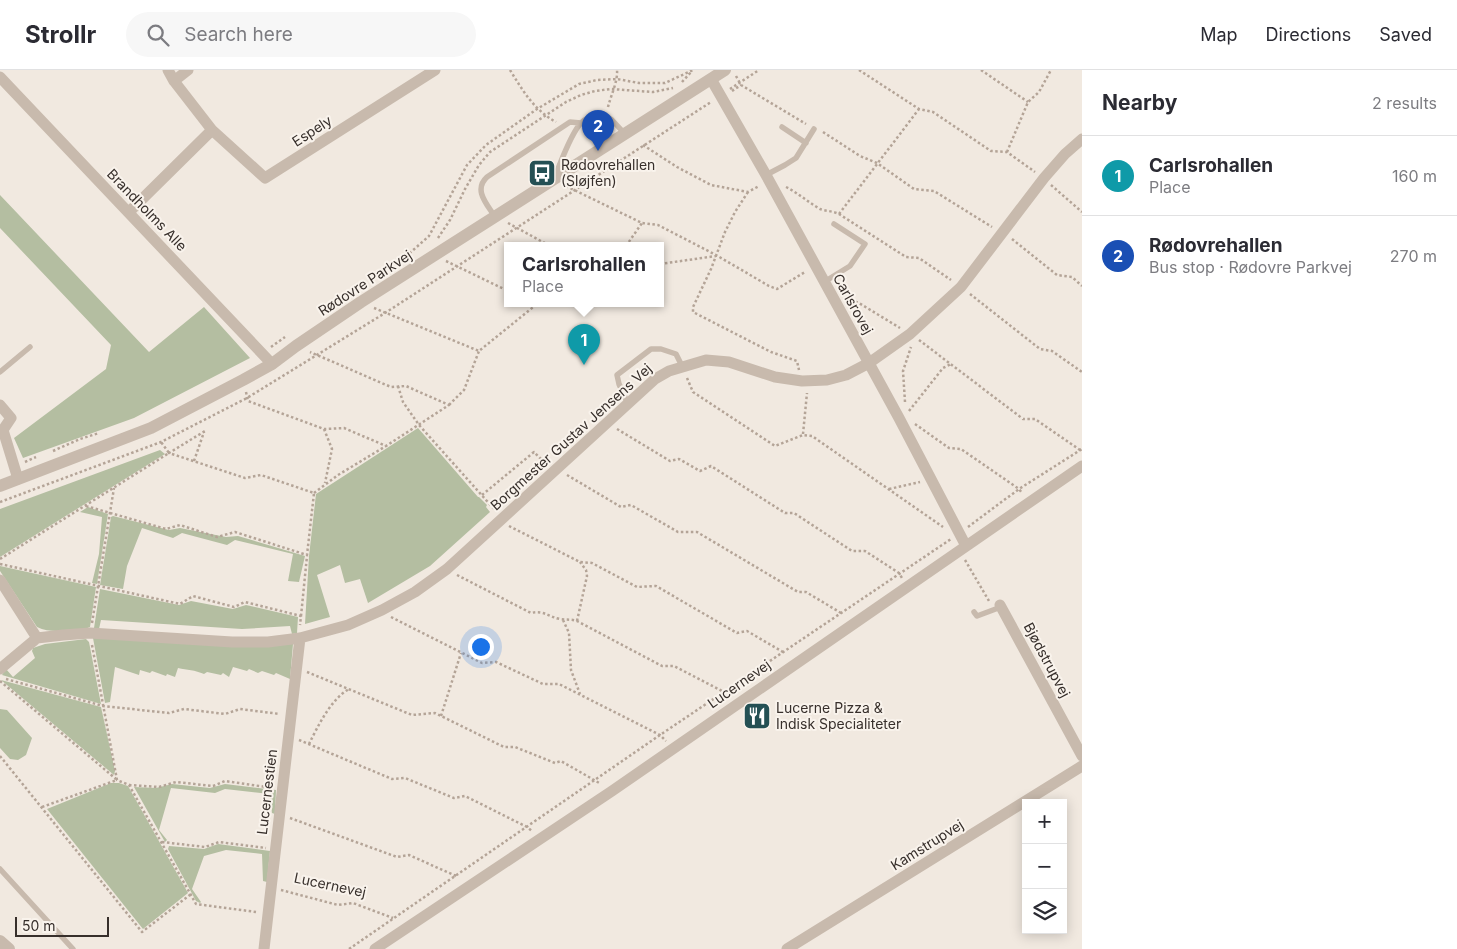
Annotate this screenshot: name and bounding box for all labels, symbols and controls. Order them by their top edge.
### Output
search box [126,12,476,57]
text: Strollr [25,20,96,49]
icon: search [144,21,172,49]
text: Search here [184,23,293,46]
text: Map [1200,24,1238,45]
text: Directions [1266,24,1351,45]
text: Saved [1379,24,1432,45]
text: Nearby [1102,90,1177,115]
text: 2 results [1372,93,1437,113]
pin: 2 [582,110,614,151]
street label: Espely [289,111,335,150]
text: Carlsrohallen [1149,154,1273,177]
place label: Rødovrehallen (Sløjfen) [561,156,655,189]
bus stop icon: Rødovrehallen (Sløjfen) [527,158,557,188]
street label: Brandholms Alle [104,165,191,254]
text: 1 [1115,166,1121,186]
text: 160 m [1392,166,1437,186]
text: Place [1149,177,1191,197]
text: Rødovrehallen [1149,234,1282,257]
popup [504,242,664,307]
street label: Rødovre Parkvej [315,246,415,319]
text: 2 [1113,246,1123,266]
text: 270 m [1390,246,1437,266]
text: Carlsrohallen [522,253,646,276]
text: Bus stop · Rødovre Parkvej [1149,257,1352,277]
street label: Carlsrovej [830,270,877,337]
text: Place [522,276,563,296]
pin: 1 [568,324,600,365]
street label: Borgmester Gustav Jensens Vej [487,360,655,514]
street label: Bjødstrupvej [1021,619,1074,700]
your location [468,634,494,660]
street label: Lucernevej [704,656,774,712]
place label: Lucerne Pizza & Indisk Specialiteter [776,699,901,732]
restaurant icon: Lucerne Pizza & Indisk Specialiteter [742,701,772,731]
street label: Lucernestien [253,748,280,836]
map controls [1022,799,1067,934]
button: + [1022,799,1067,844]
street label: Kamstrupvej [887,816,966,874]
button: − [1022,844,1067,889]
street label: Lucernevej [293,869,368,900]
button: layers [1022,889,1067,934]
scale bar [15,914,109,937]
text: 50 m [22,917,56,934]

